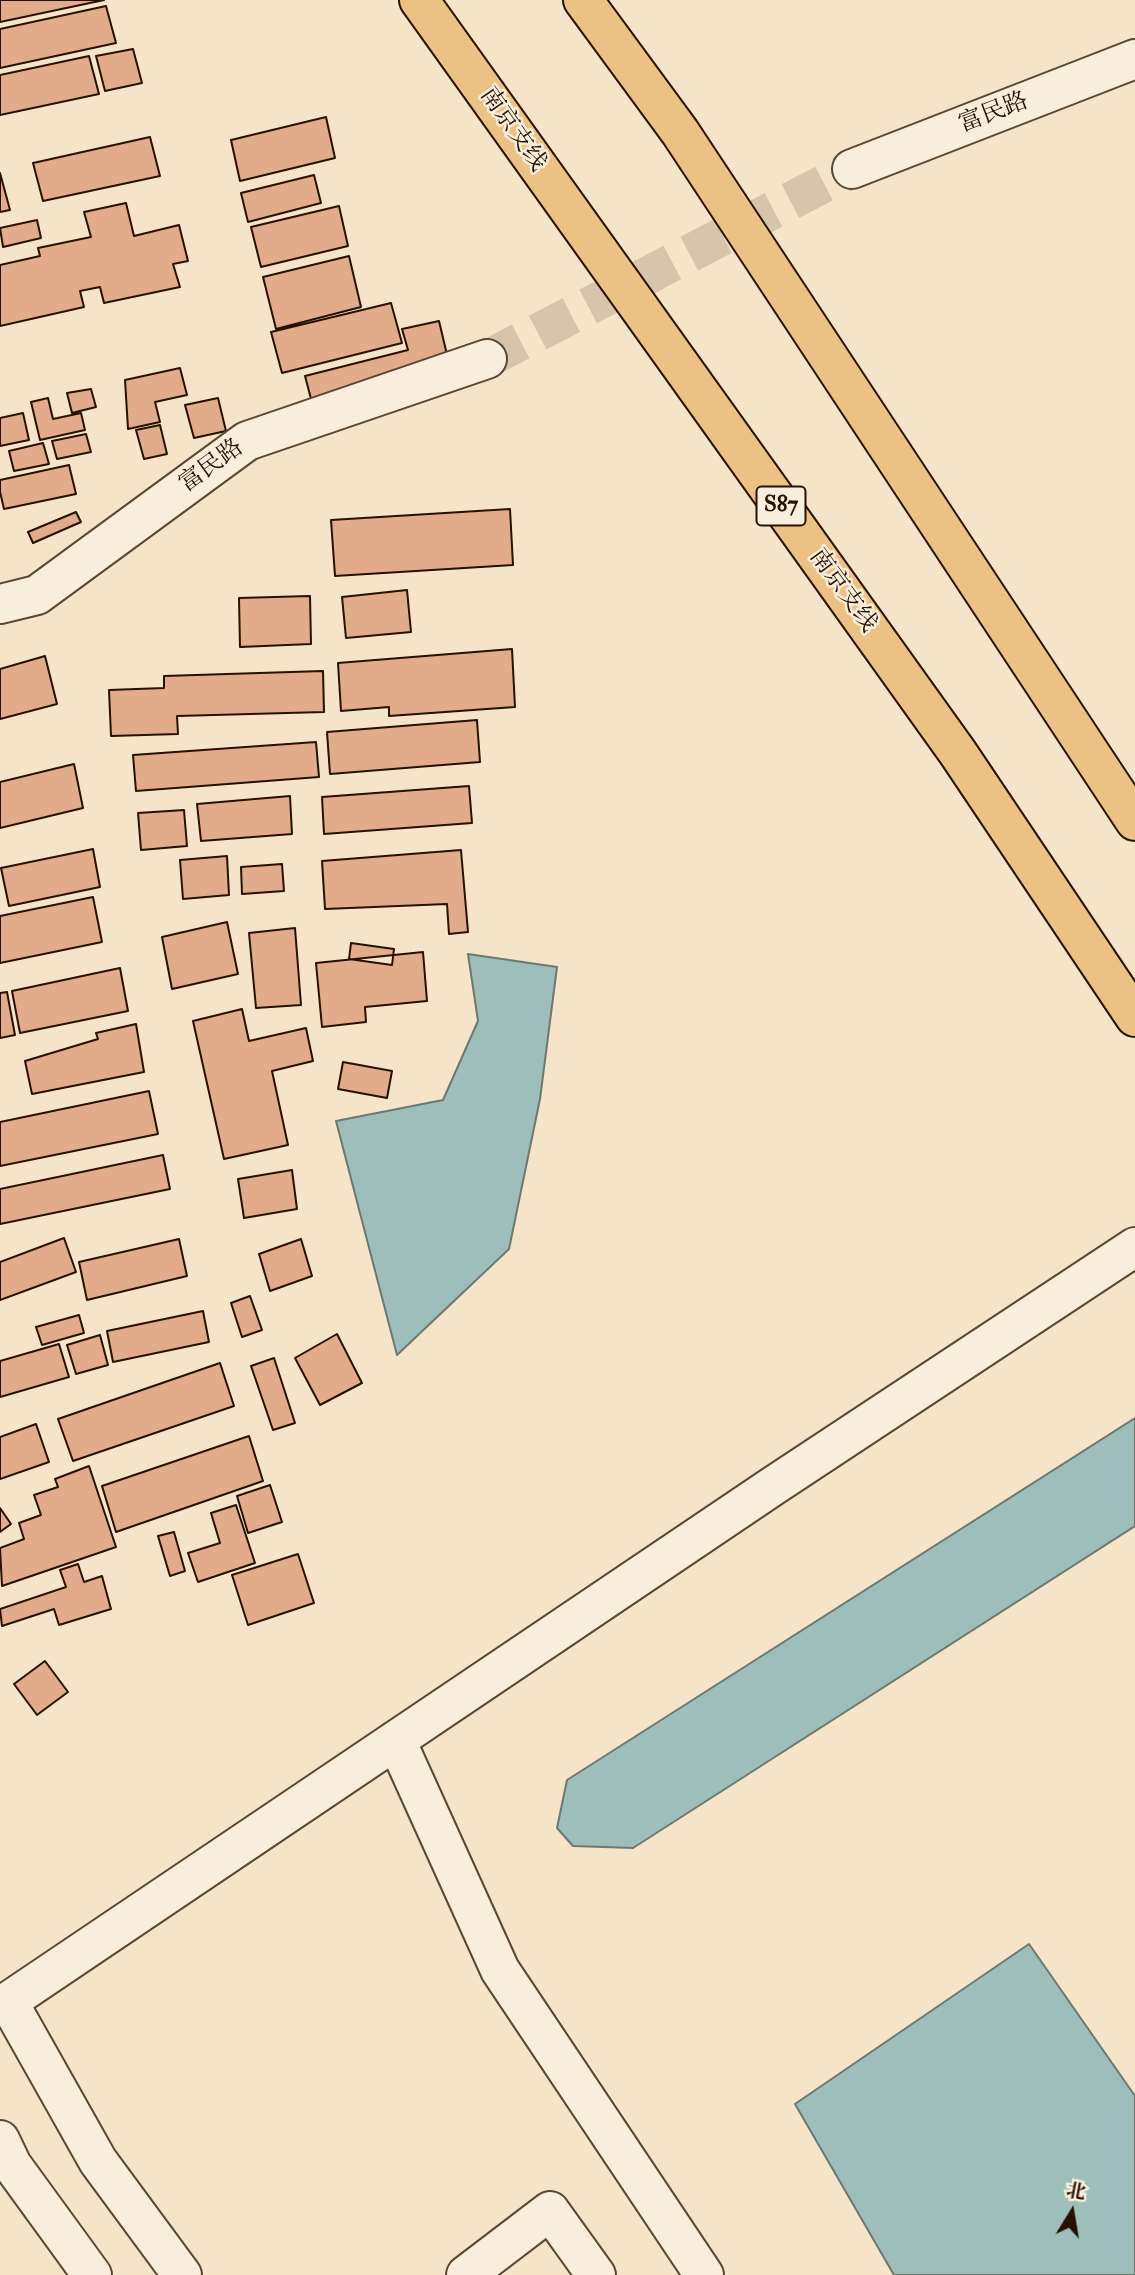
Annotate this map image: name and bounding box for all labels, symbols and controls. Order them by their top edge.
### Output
street label: 南京支线 [473,82,551,178]
street label: 富民路 [955,88,1033,140]
street label: 富民路 [174,434,250,500]
road number: S87 [756,486,806,526]
street label: 南京支线 [802,544,882,638]
north arrow [1037,2177,1107,2247]
text: 北 [1064,2178,1088,2205]

